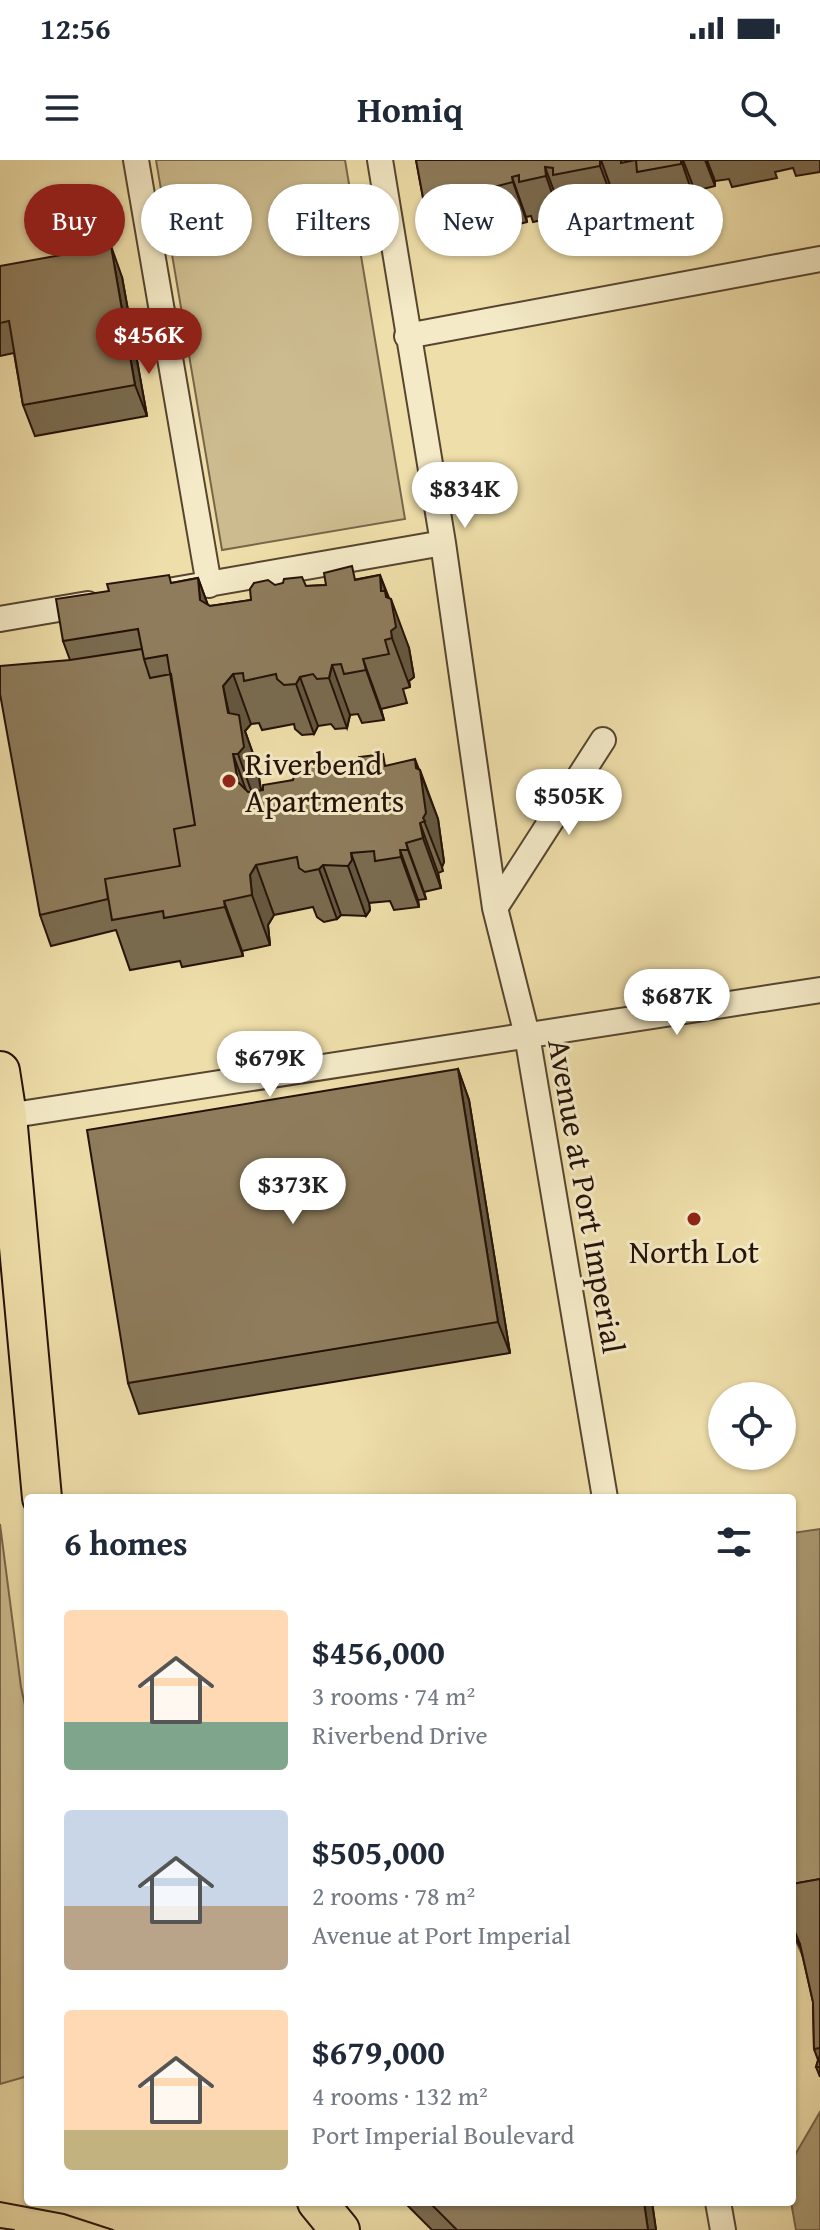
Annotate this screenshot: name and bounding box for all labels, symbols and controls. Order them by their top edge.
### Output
text: 12:56 [40,6,111,50]
text: Homiq [357,82,463,135]
icon: menu [40,86,84,130]
icon: search [736,86,780,130]
chip: Buy [24,184,125,256]
chip: Rent [141,184,252,256]
chip: Filters [268,184,399,256]
chip: New [415,184,522,256]
chip: Apartment [538,184,723,256]
pin: $456K [93,308,205,376]
text: $456K [114,314,184,353]
pin: $834K [409,462,521,530]
text: $834K [430,468,500,507]
place label: Riverbend Apartments [245,740,404,824]
pin: $505K [513,769,625,837]
marker: Riverbend Apartments [220,772,238,790]
text: $505K [534,775,604,814]
pin: $687K [621,969,733,1037]
text: $687K [642,975,712,1014]
pin: $679K [214,1031,326,1099]
street label: Avenue at Port Imperial [536,1035,638,1357]
text: $679K [235,1037,305,1076]
pin: $373K [237,1158,349,1226]
text: $373K [258,1164,328,1203]
marker: North Lot [685,1210,703,1228]
place label: North Lot [629,1228,759,1275]
map controls [708,1382,796,1470]
button: locate [708,1382,796,1470]
text: 6 homes [64,1518,188,1567]
icon: filters [712,1520,756,1564]
text: $456,000 [312,1627,445,1676]
icon: home [128,1642,224,1738]
text: 3 rooms · 74 m² [312,1676,475,1715]
text: Riverbend Drive [312,1715,488,1754]
text: $505,000 [312,1827,445,1876]
icon: home [128,1842,224,1938]
text: 2 rooms · 78 m² [312,1876,475,1915]
text: Avenue at Port Imperial [312,1915,571,1954]
text: $679,000 [312,2027,445,2076]
icon: home [128,2042,224,2138]
text: 4 rooms · 132 m² [312,2076,488,2115]
text: Port Imperial Boulevard [312,2115,574,2154]

